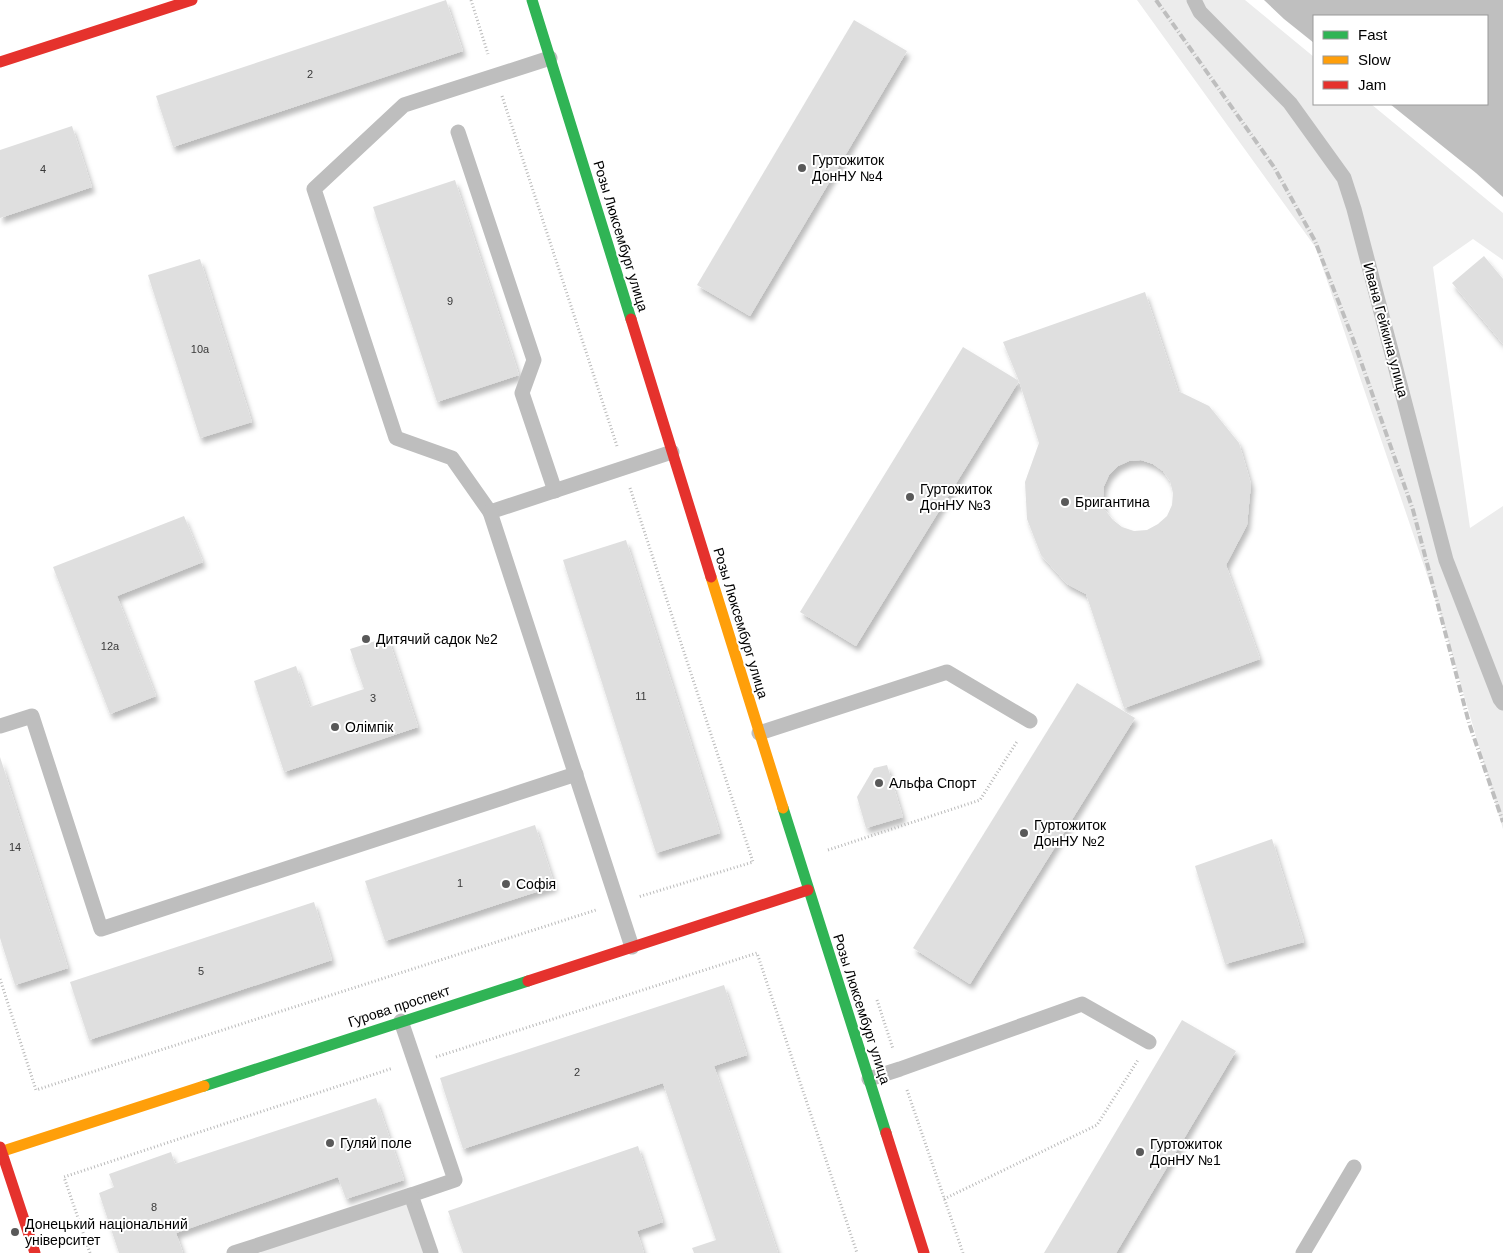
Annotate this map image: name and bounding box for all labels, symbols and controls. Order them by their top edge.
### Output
legend [1313,15,1488,105]
text: Fast [1358,26,1388,43]
text: Slow [1358,51,1391,68]
house number: 2 [307,68,313,80]
text: Jam [1358,76,1386,93]
place label: Гуртожиток ДонНУ №4 [812,152,885,184]
street label: Розы Люксембург улица [590,159,652,313]
marker: Гуртожиток ДонНУ №4 [796,162,808,174]
house number: 4 [40,163,46,175]
street label: Ивана Гейкина улица [1360,261,1412,399]
house number: 9 [447,295,453,307]
house number: 10а [191,343,210,355]
place label: Гуртожиток ДонНУ №3 [920,481,993,513]
marker: Гуртожиток ДонНУ №3 [904,491,916,503]
place label: Бригантина [1075,494,1150,510]
marker: Бригантина [1059,496,1071,508]
street label: Розы Люксембург улица [710,546,772,700]
place label: Дитячий садок №2 [376,631,498,647]
marker: Дитячий садок №2 [360,633,372,645]
house number: 12а [101,640,120,652]
house number: 11 [635,690,647,702]
house number: 3 [370,692,376,704]
place label: Олімпік [345,719,394,735]
marker: Олімпік [329,721,341,733]
place label: Альфа Спорт [889,775,977,791]
marker: Альфа Спорт [873,777,885,789]
place label: Гуртожиток ДонНУ №2 [1034,817,1107,849]
marker: Гуртожиток ДонНУ №2 [1018,827,1030,839]
house number: 14 [9,841,21,853]
place label: Софія [516,876,556,892]
house number: 1 [457,877,463,889]
marker: Софія [500,878,512,890]
street label: Розы Люксембург улица [830,932,894,1086]
house number: 5 [198,965,204,977]
street label: Гурова проспект [346,982,453,1030]
house number: 2 [574,1066,580,1078]
place label: Гуляй поле [340,1135,412,1151]
place label: Гуртожиток ДонНУ №1 [1150,1136,1223,1168]
marker: Гуляй поле [324,1137,336,1149]
marker: Гуртожиток ДонНУ №1 [1134,1146,1146,1158]
house number: 8 [151,1201,157,1213]
place label: Донецький національний університет [25,1216,188,1248]
marker: Донецький національний університет [9,1226,21,1238]

